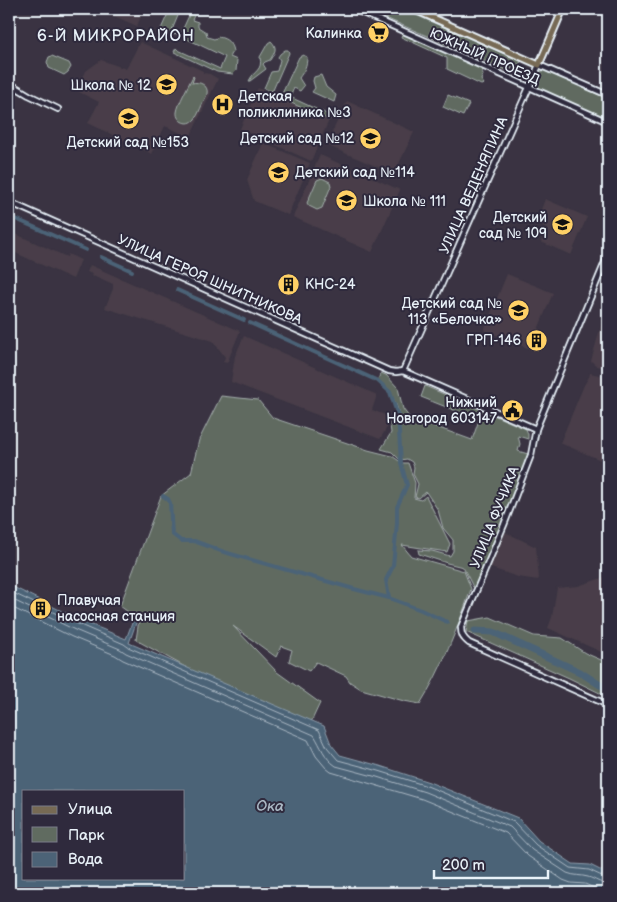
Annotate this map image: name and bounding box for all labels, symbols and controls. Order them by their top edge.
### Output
supermarket icon: Калинка [366,21,390,45]
street label: ЮЖНЫЙ ПРОЕЗД [427,24,543,88]
place label: Калинка [306,25,363,42]
district label: 6-Й МИКРОРАЙОН [37,27,195,46]
school or university icon: Школа № 12 [155,73,179,97]
place label: Школа № 12 [71,77,152,94]
place label: Детская поликлиника №3 [238,88,351,121]
hospital icon: Детская поликлиника №3 [210,92,234,116]
school or university icon: Детский сад №153 [116,107,140,131]
street label: УЛИЦА ВЕДЕНЯПИНА [436,114,512,256]
school or university icon: Детский сад №12 [358,126,382,150]
place label: Детский сад №12 [240,130,355,147]
place label: Детский сад №153 [67,134,189,151]
school or university icon: Детский сад №114 [267,160,291,184]
place label: Детский сад №114 [295,164,415,181]
school or university icon: Школа № 111 [335,189,359,213]
place label: Школа № 111 [363,193,446,210]
place label: Детский сад № 109 [479,209,547,242]
school or university icon: Детский сад № 109 [551,213,575,237]
street label: УЛИЦА ГЕРОЯ ШНИТНИКОВА [115,231,305,328]
building icon: КНС-24 [277,272,301,296]
place label: КНС-24 [305,276,356,293]
place label: Детский сад № 113 «Белочка» [402,295,502,328]
school or university icon: Детский сад № 113 «Белочка» [506,299,530,323]
building icon: ГРП-146 [525,328,549,352]
place label: ГРП-146 [466,332,521,349]
place label: Нижний Новгород 603147 [386,394,497,427]
public building icon: Нижний Новгород 603147 [501,398,525,422]
street label: УЛИЦА ФУЧИКА [466,463,523,570]
place label: Плавучая насосная станция [57,592,175,625]
building icon: Плавучая насосная станция [29,596,53,620]
legend [22,790,185,880]
water label: Ока [256,797,284,816]
text: Улица [68,800,113,819]
text: Парк [68,826,105,845]
scale bar [434,847,548,879]
text: Вода [68,850,103,869]
text: 200 m [442,856,485,875]

